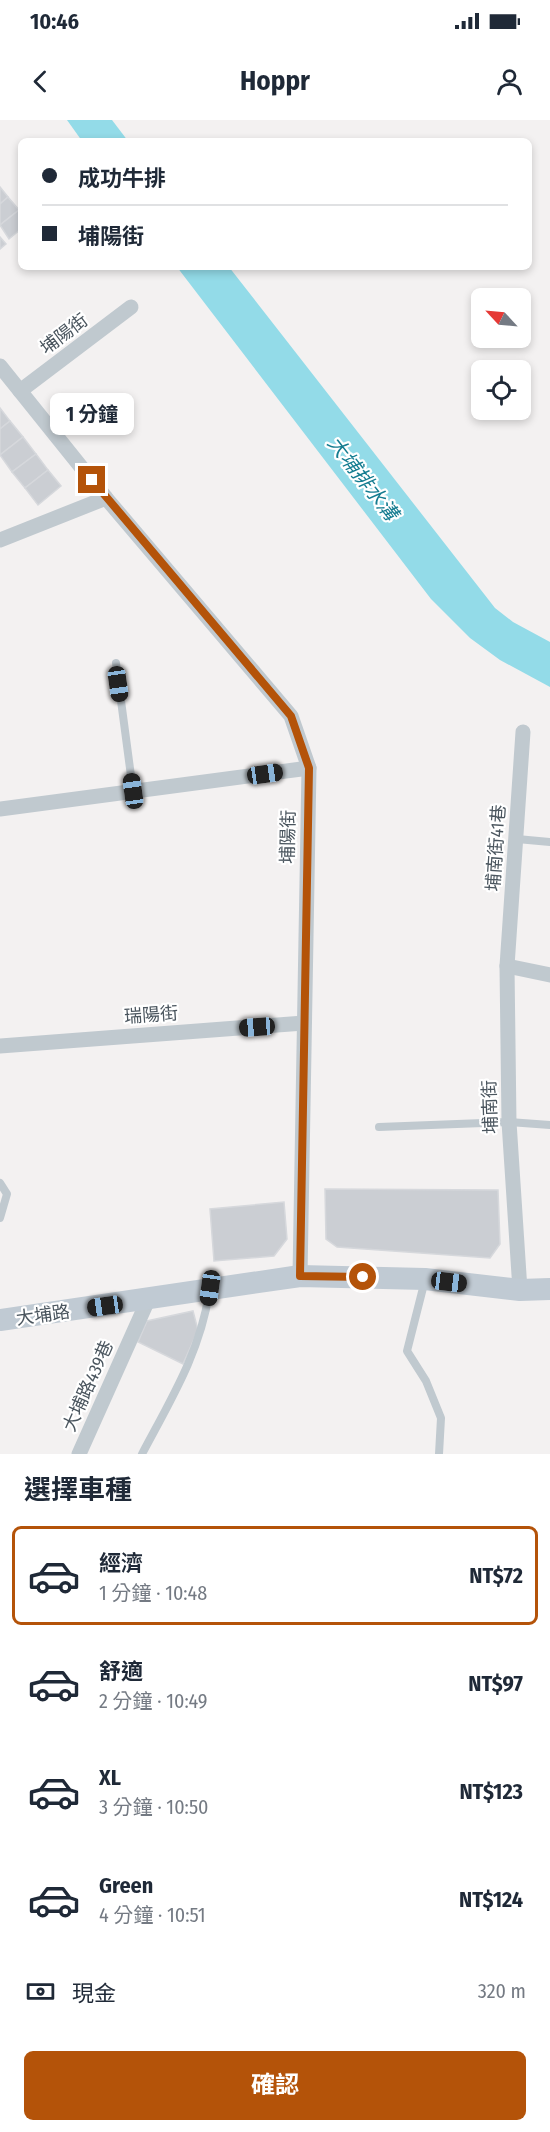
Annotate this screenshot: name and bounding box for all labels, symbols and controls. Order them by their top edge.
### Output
text: 10:46 [30,8,79,35]
icon: back [24,65,57,98]
text: Hoppr [240,65,310,97]
icon: person [493,65,526,98]
text: 成功牛排 [78,165,166,192]
text: 埔陽街 [78,223,144,250]
north arrow [471,288,531,348]
map controls [471,288,531,420]
street label: 埔陽街 [36,309,92,359]
button: locate [471,360,531,420]
callout: 1 分鐘 [50,393,134,435]
text: 1 分鐘 [66,402,118,426]
water label: 大埔排水溝 [323,431,405,527]
route end [78,466,105,493]
car [107,665,129,703]
car [246,763,284,785]
car [122,772,144,810]
street label: 埔南街41巷 [482,804,510,892]
street label: 埔陽街 [277,810,299,864]
street label: 瑞陽街 [123,1002,179,1028]
car [238,1017,276,1037]
street label: 埔南街 [478,1080,502,1134]
route start [349,1263,376,1290]
car [199,1269,221,1307]
car [430,1271,468,1293]
car [86,1295,124,1317]
street label: 大埔路 [15,1300,71,1330]
street label: 大埔路439巷 [58,1337,118,1435]
text: 選擇車種 [24,1474,132,1506]
icon: car [27,1549,81,1603]
text: 經濟 [99,1550,143,1577]
text: NT$72 [469,1562,523,1589]
text: 1 分鐘 · 10:48 [99,1581,207,1605]
icon: car [27,1657,81,1711]
text: 舒適 [99,1658,143,1685]
text: NT$97 [468,1670,523,1697]
text: 2 分鐘 · 10:49 [99,1689,208,1713]
text: XL [99,1764,121,1791]
icon: car [27,1765,81,1819]
text: NT$123 [459,1778,523,1805]
text: 3 分鐘 · 10:50 [99,1795,209,1819]
text: Green [99,1872,153,1899]
icon: car [27,1873,81,1927]
text: NT$124 [459,1886,523,1913]
text: 4 分鐘 · 10:51 [99,1903,206,1927]
icon: cash [24,1975,57,2008]
text: 320 m [478,1979,526,2003]
text: 現金 [72,1980,116,2007]
button: 確認 [24,2051,526,2120]

